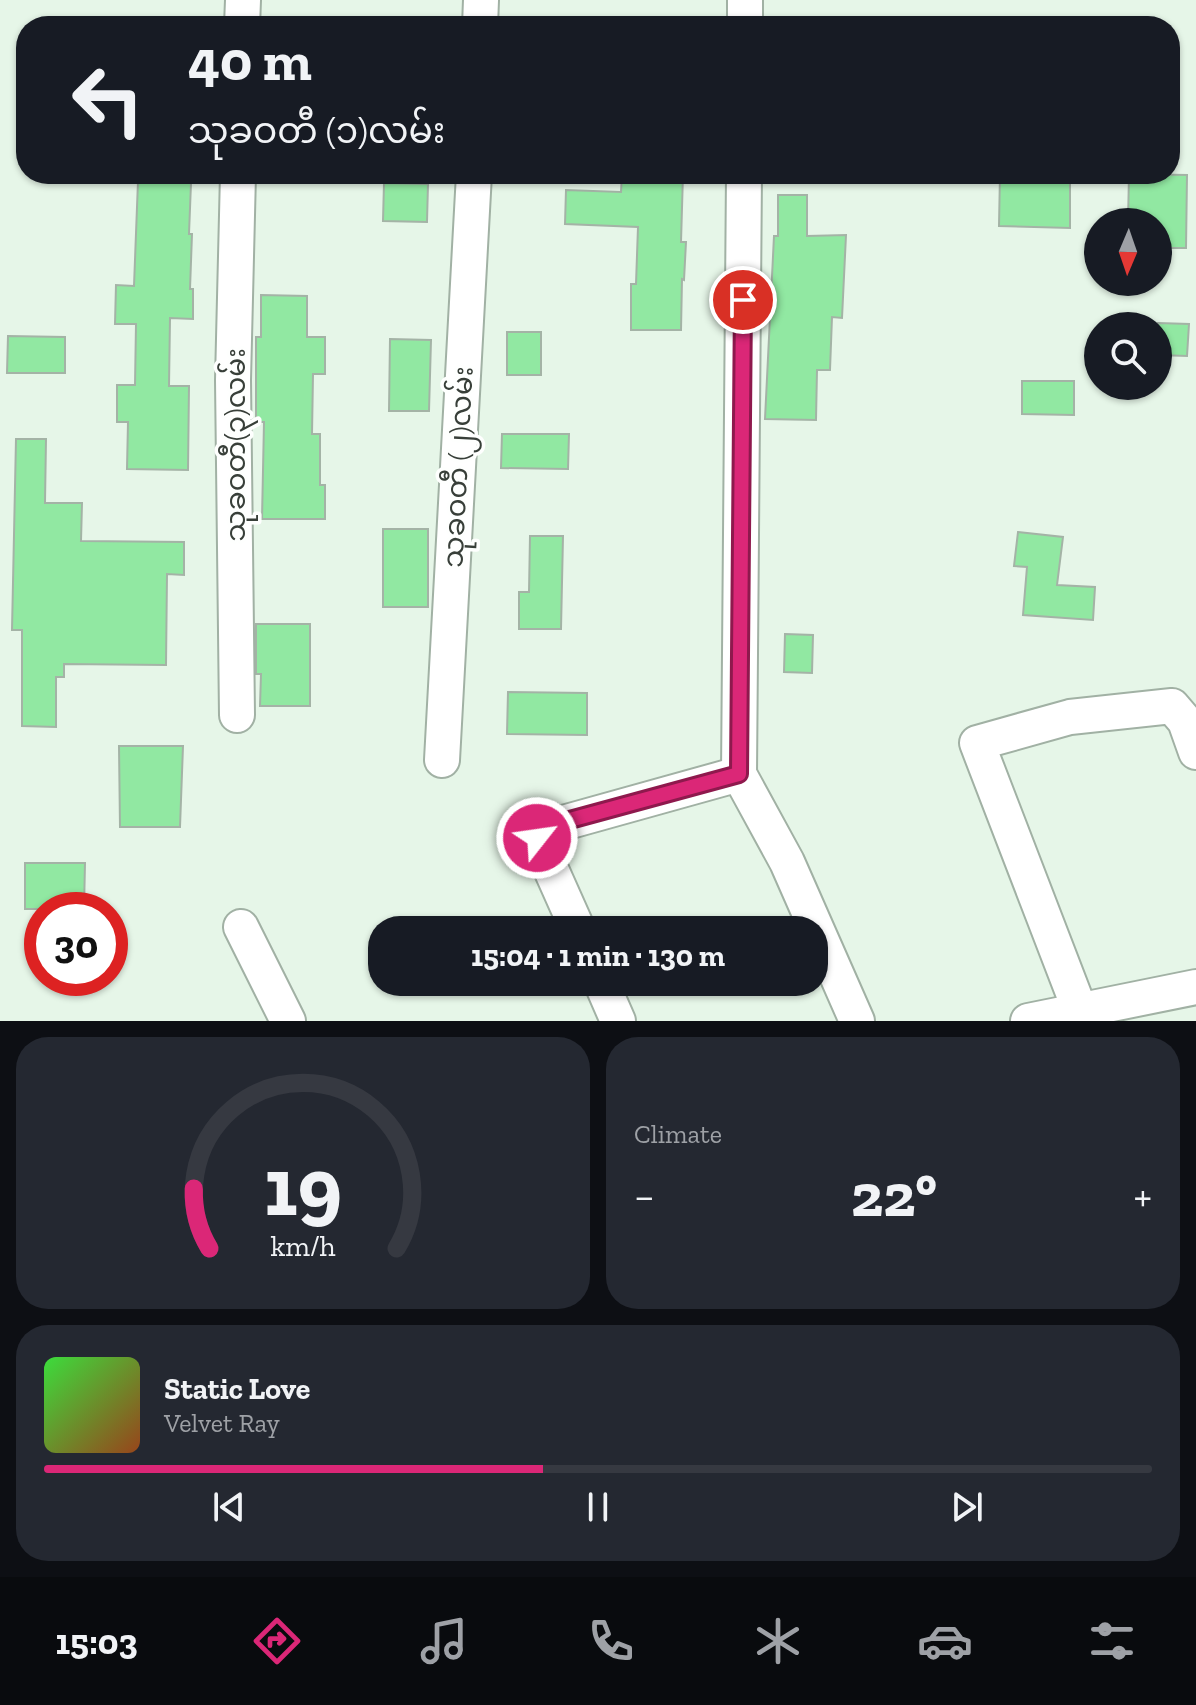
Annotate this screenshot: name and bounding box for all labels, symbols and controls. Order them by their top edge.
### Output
text: 40 m [188,27,312,94]
icon: left [56,48,160,152]
text: သုခဝတီ (၁)လမ်း [188,109,445,152]
north arrow [1084,208,1172,296]
map controls [1084,208,1172,400]
pin [709,266,777,334]
icon: arrive [721,278,765,322]
button: search [1084,312,1172,400]
street label: သုခဝတီ(၃)လမ်း [217,348,258,542]
street label: သုခဝတီ (၂)လမ်း [434,365,486,569]
position arrow [495,796,579,880]
speed limit sign: 30 [24,892,128,996]
text: 15:04 · 1 min · 130 m [471,938,725,974]
text: Climate [634,1118,722,1150]
text: 19 [264,1136,342,1236]
text: 22° [851,1159,937,1231]
text: − [634,1169,655,1222]
text: + [1133,1169,1152,1222]
text: km/h [270,1229,336,1263]
text: Static Love [164,1371,310,1407]
text: Velvet Ray [164,1407,280,1439]
icon: previous [207,1485,251,1529]
icon: pause [576,1485,620,1529]
icon: next [945,1485,989,1529]
icon: directions [249,1613,305,1669]
icon: music [416,1613,472,1669]
icon: phone [583,1613,639,1669]
icon: climate [750,1613,806,1669]
icon: car [917,1613,973,1669]
icon: filters [1084,1613,1140,1669]
text: 15:03 [56,1620,138,1663]

